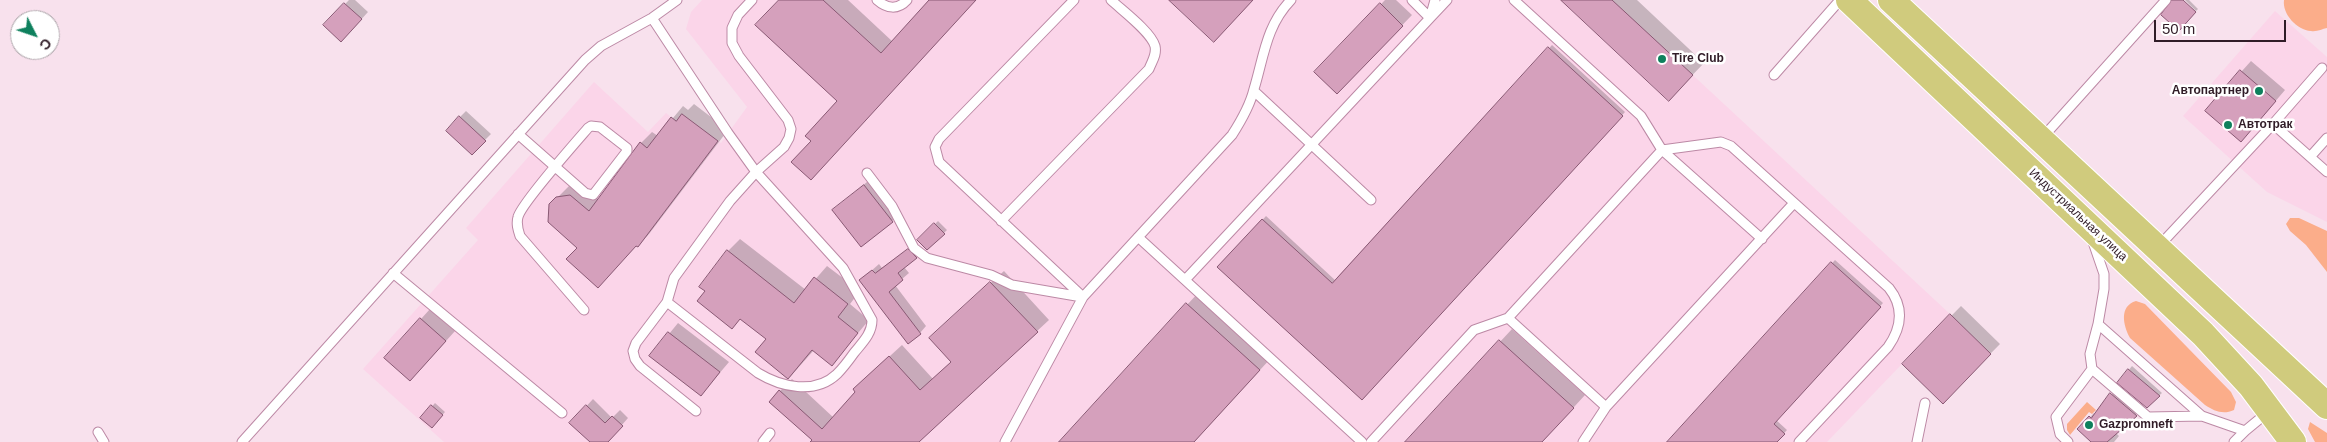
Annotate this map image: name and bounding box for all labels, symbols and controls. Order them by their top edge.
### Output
north arrow [10,10,60,60]
scale bar [2157,10,2290,42]
text: 50 m [2162,20,2195,37]
text: С [36,35,55,53]
place label: Tire Club [1672,52,1724,66]
marker: Tire Club [1656,53,1668,65]
place label: Автопартнер [2172,84,2249,98]
marker: Автопартнер [2253,85,2265,97]
place label: Автотрак [2238,118,2293,132]
marker: Автотрак [2222,119,2234,131]
street label: Индустриальная улица [2026,166,2130,264]
place label: Gazpromneft [2099,418,2173,432]
marker: Gazpromneft [2083,419,2095,431]

